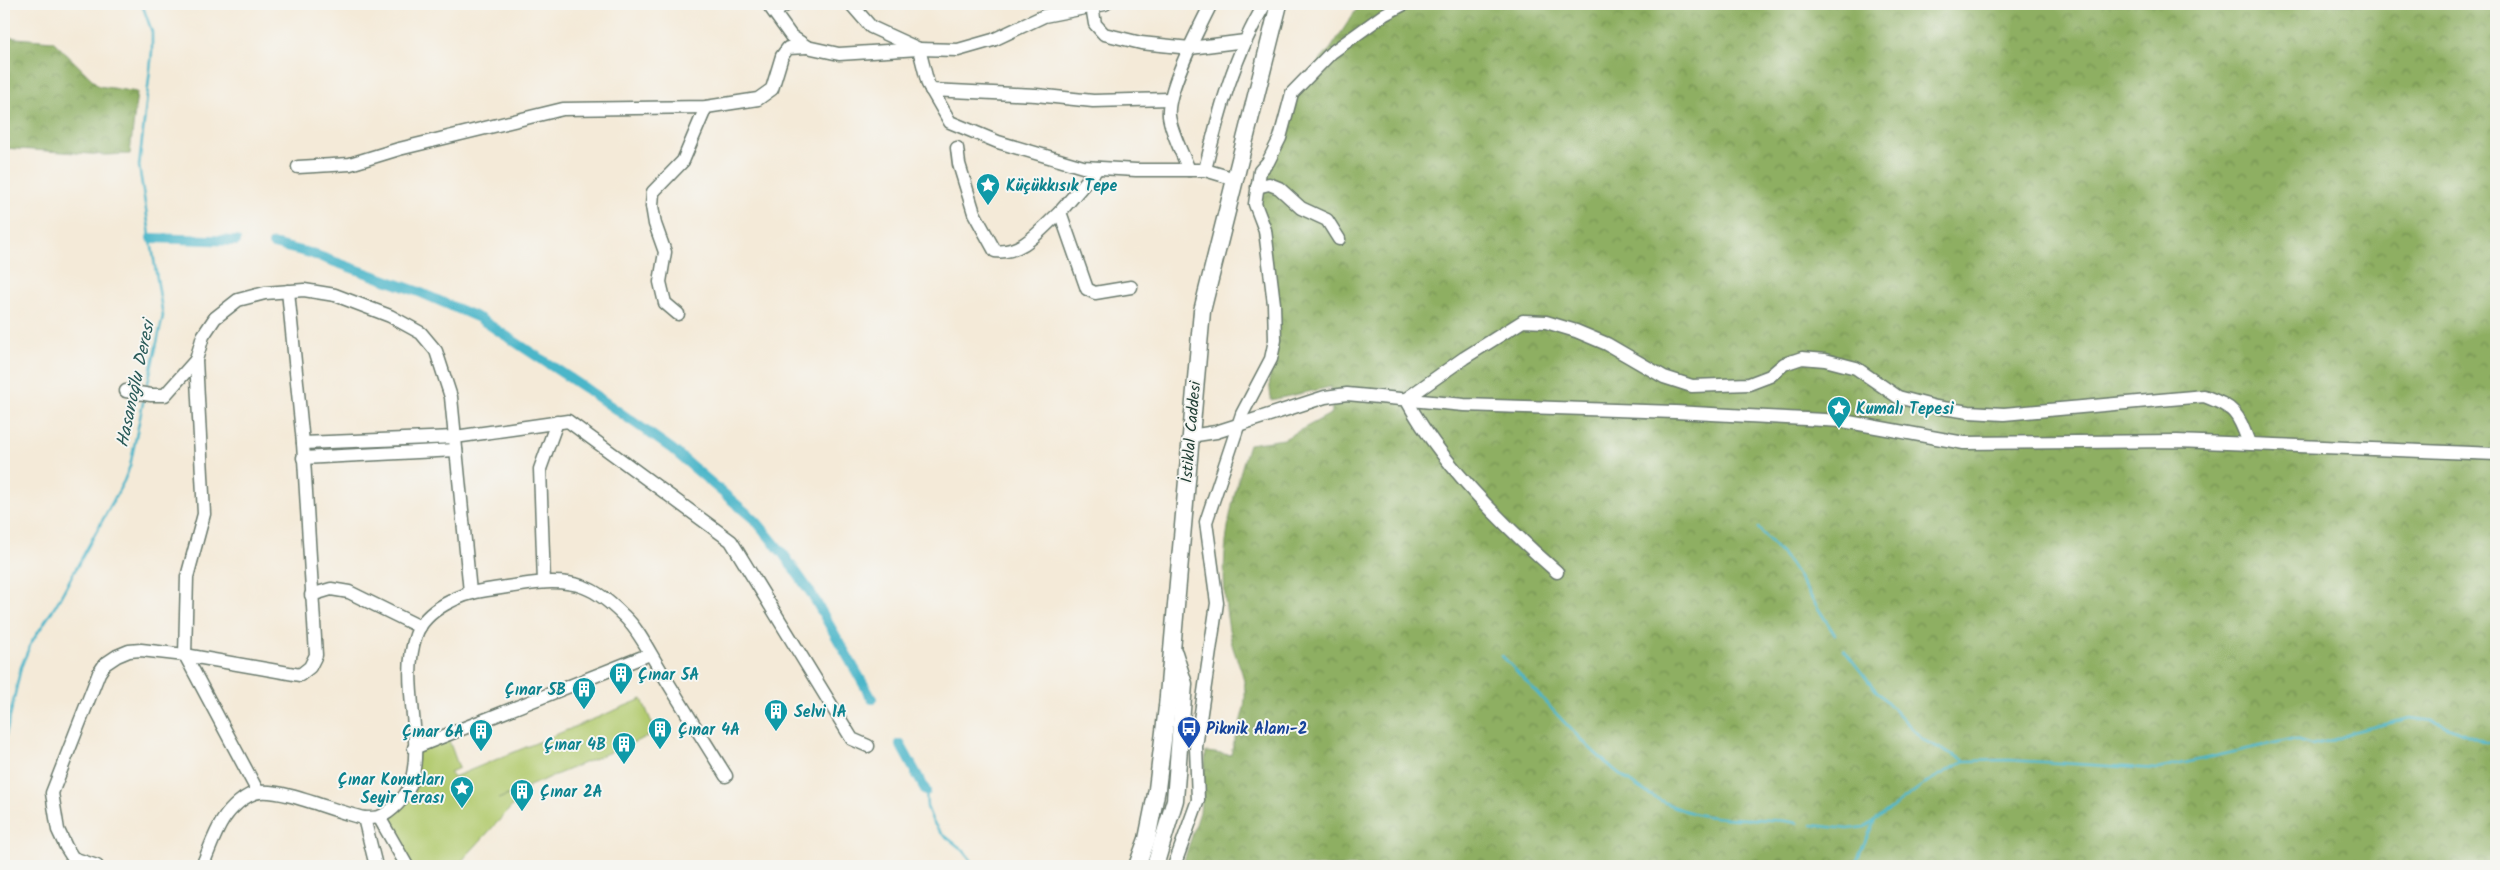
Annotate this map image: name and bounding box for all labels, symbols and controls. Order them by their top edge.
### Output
place icon: Küçükkısık Tepe [975,172,1001,206]
place label: Küçükkısık Tepe [1006,174,1118,199]
water label: Hasanoğlu Deresi [109,315,165,450]
street label: İstiklal Caddesi [1175,379,1208,484]
place icon: Kumalı Tepesi [1826,395,1852,429]
place label: Kumalı Tepesi [1856,397,1955,422]
building icon: Çınar 5A [608,661,634,695]
place label: Çınar 5A [638,663,699,688]
building icon: Çınar 5B [571,676,597,710]
place label: Çınar 5B [505,678,566,703]
building icon: Selvi 1A [763,698,789,732]
place label: Selvi 1A [794,700,847,725]
bus stop icon: Piknik Alanı-2 [1176,715,1202,749]
building icon: Çınar 4A [647,716,673,750]
place label: Piknik Alanı-2 [1206,717,1307,742]
building icon: Çınar 6A [468,718,494,752]
place label: Çınar 4A [678,718,740,743]
place label: Çınar 6A [402,720,464,745]
building icon: Çınar 4B [611,731,637,765]
place label: Çınar 4B [544,733,606,758]
place label: Çınar Konutları Seyir Terası [338,768,444,811]
place icon: Çınar Konutları Seyir Terası [449,775,475,809]
building icon: Çınar 2A [509,778,535,812]
place label: Çınar 2A [540,780,603,805]

